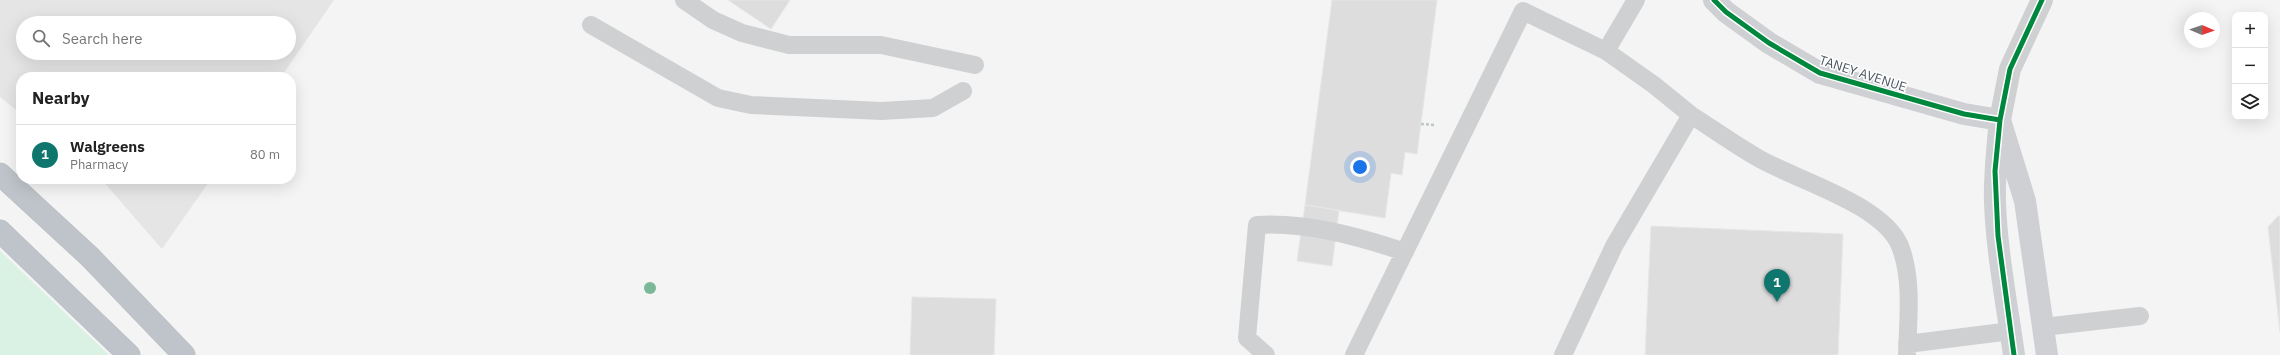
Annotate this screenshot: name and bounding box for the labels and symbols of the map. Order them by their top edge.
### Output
north arrow [2184,12,2220,48]
street label: TANEY AVENUE [1817,51,1909,96]
your location [1350,157,1370,177]
pin: 1 [1764,269,1790,302]

